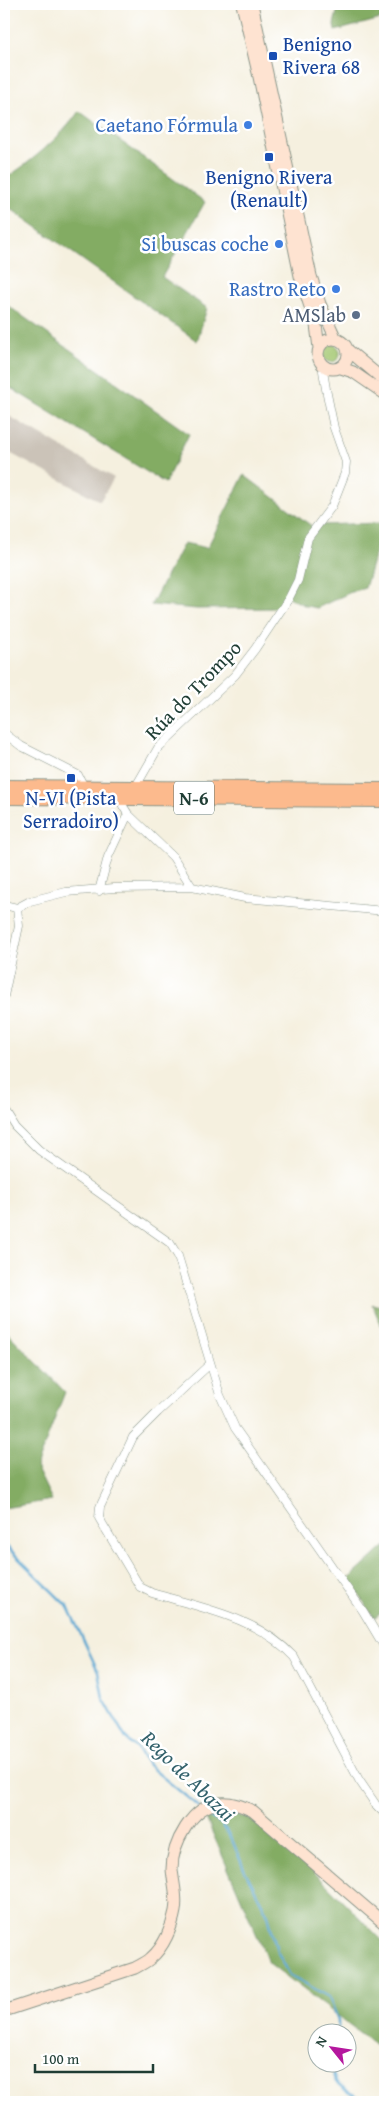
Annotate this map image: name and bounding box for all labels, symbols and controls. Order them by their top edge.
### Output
place label: Benigno Rivera 68 [283,29,360,81]
marker: Benigno Rivera 68 [267,50,279,62]
place label: Caetano Fórmula [96,110,239,139]
marker: Caetano Fórmula [242,119,254,131]
marker: Benigno Rivera (Renault) [263,151,275,163]
place label: Benigno Rivera (Renault) [206,162,333,214]
place label: Si buscas coche [141,229,269,258]
marker: Si buscas coche [273,238,285,250]
place label: Rastro Reto [229,274,326,303]
marker: Rastro Reto [330,283,342,295]
place label: AMSlab [282,300,346,329]
marker: AMSlab [350,309,362,321]
street label: Rúa do Trompo [138,633,248,746]
marker: N-VI (Pista Serradoiro) [65,772,77,784]
road number: N-6 [174,781,214,814]
place label: N-VI (Pista Serradoiro) [23,783,119,835]
water label: Rego de Abazai [134,1722,243,1829]
north arrow [306,2024,356,2074]
text: N [310,2032,332,2051]
scale bar [35,2041,152,2073]
text: 100 m [42,2048,80,2069]

